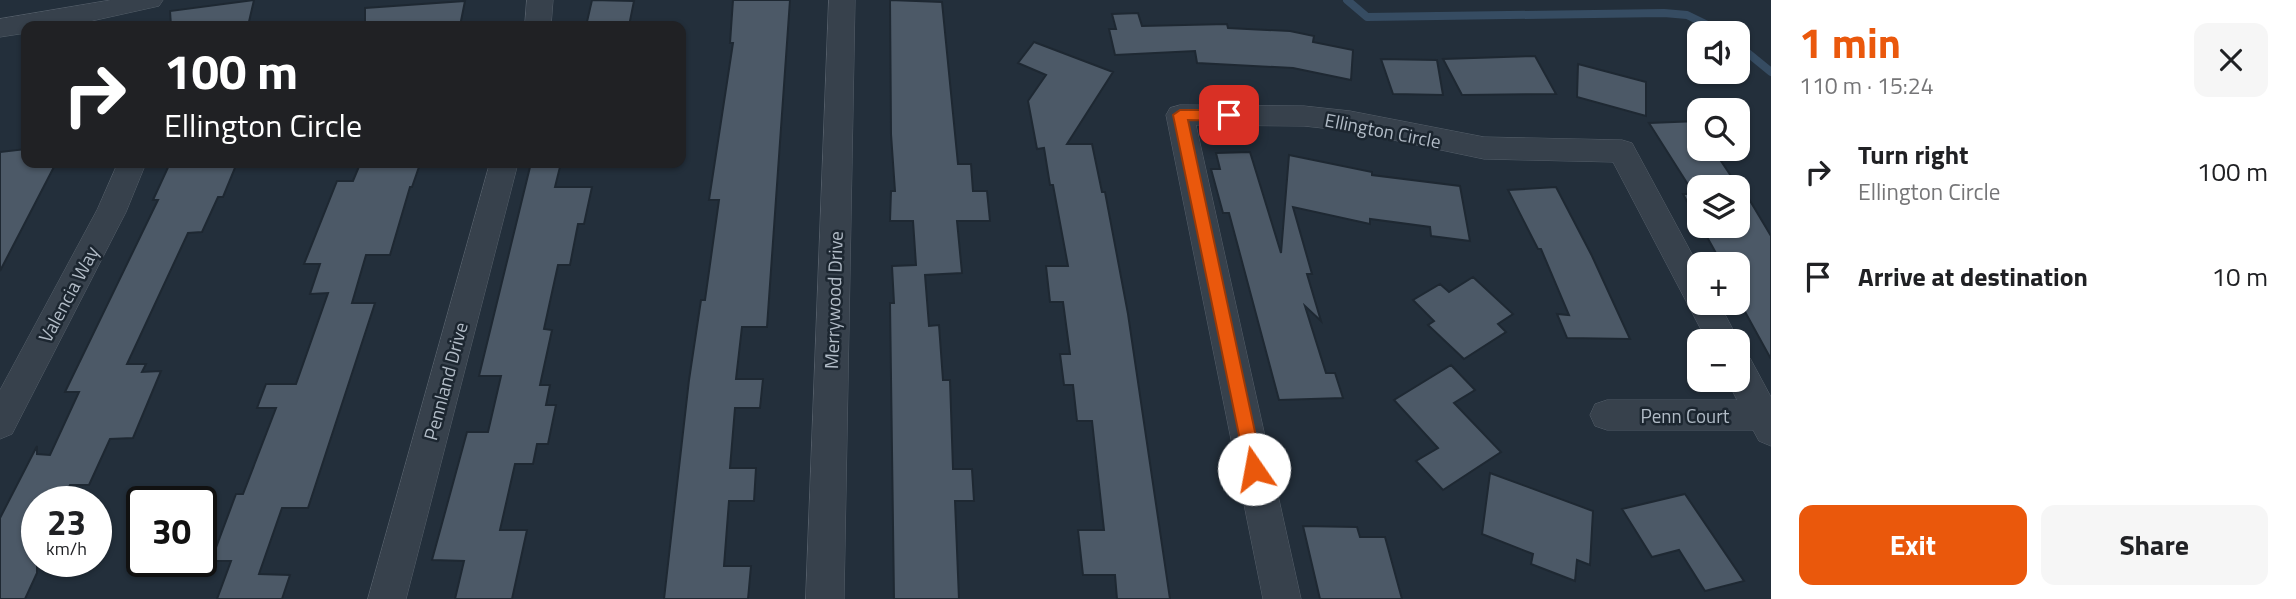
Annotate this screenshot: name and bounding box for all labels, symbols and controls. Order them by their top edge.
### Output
text: 1 min [1799,10,1901,74]
map controls [1687,21,1750,392]
button: sound [1687,21,1750,84]
button: close [2194,23,2268,97]
text: 100 m [164,33,298,108]
icon: right [49,49,140,140]
text: 110 m · 15:24 [1799,68,1934,103]
pin [1199,85,1259,145]
icon: arrive [1210,96,1248,134]
button: search [1687,98,1750,161]
text: Ellington Circle [164,101,362,149]
street label: Ellington Circle [1322,105,1444,155]
text: Turn right [1858,135,1969,174]
text: 100 m [2197,152,2268,191]
icon: right [1799,153,1837,191]
text: Ellington Circle [1858,174,2000,209]
button: layers [1687,175,1750,238]
street label: Merrywood Drive [816,231,850,369]
street label: Valencia Way [30,241,106,347]
button: + [1687,252,1750,315]
text: Arrive at destination [1858,257,2088,296]
text: 10 m [2211,257,2268,296]
icon: arrive [1799,258,1837,296]
street label: Pennland Drive [415,319,475,443]
button: − [1687,329,1750,392]
street label: Penn Court [1641,401,1730,430]
position arrow [1217,432,1291,506]
speed limit sign: 30 [126,486,217,577]
text: 23 [47,495,86,549]
button: Exit [1799,505,2027,585]
button: Share [2041,505,2268,585]
text: km/h [46,535,87,562]

